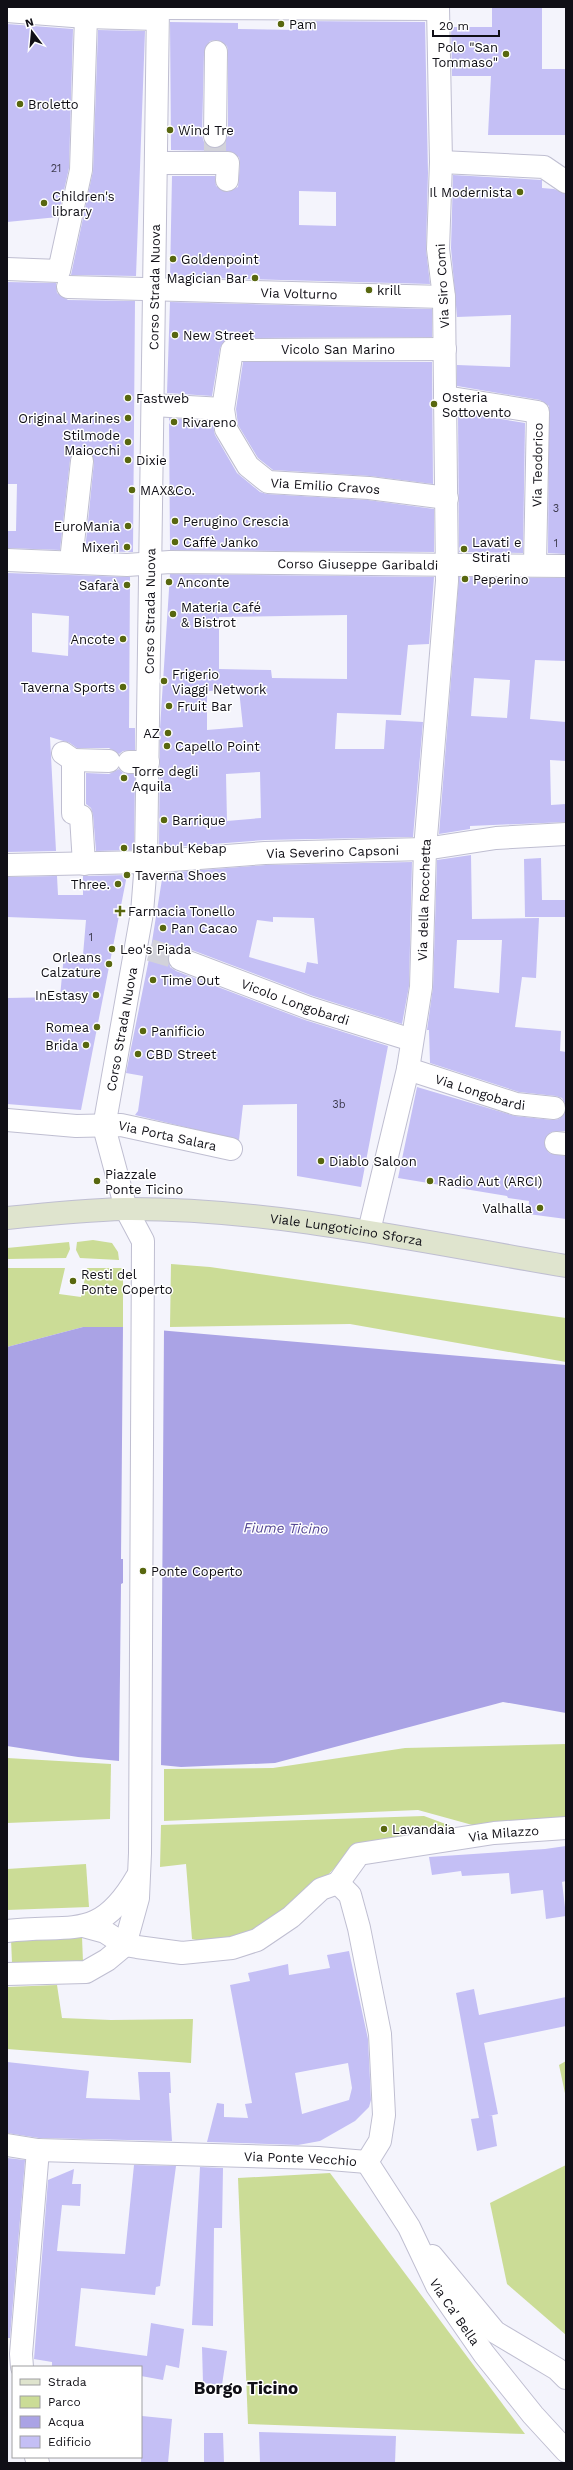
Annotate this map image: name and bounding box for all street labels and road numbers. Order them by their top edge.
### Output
street label: Corso Strada Nuova [146,223,163,350]
street label: Via Siro Comi [433,243,452,329]
street label: Via Volturno [260,285,338,302]
street label: Vicolo San Marino [281,342,395,357]
street label: Via Teodorico [529,422,546,507]
street label: Via Emilio Cravos [270,475,381,497]
street label: Corso Strada Nuova [142,547,158,674]
street label: Corso Giuseppe Garibaldi [277,556,438,573]
street label: Via della Rocchetta [415,837,434,961]
street label: Via Severino Capsoni [266,843,399,861]
street label: Corso Strada Nuova [103,965,140,1093]
street label: Vicolo Longobardi [239,976,351,1028]
street label: Via Longobardi [433,1071,526,1113]
street label: Via Porta Salara [117,1118,219,1154]
street label: Viale Lungoticino Sforza [269,1211,425,1249]
street label: Via Milazzo [467,1823,540,1845]
street label: Via Ponte Vecchio [244,2149,358,2169]
street label: Via Ca' Bella [426,2276,483,2349]

